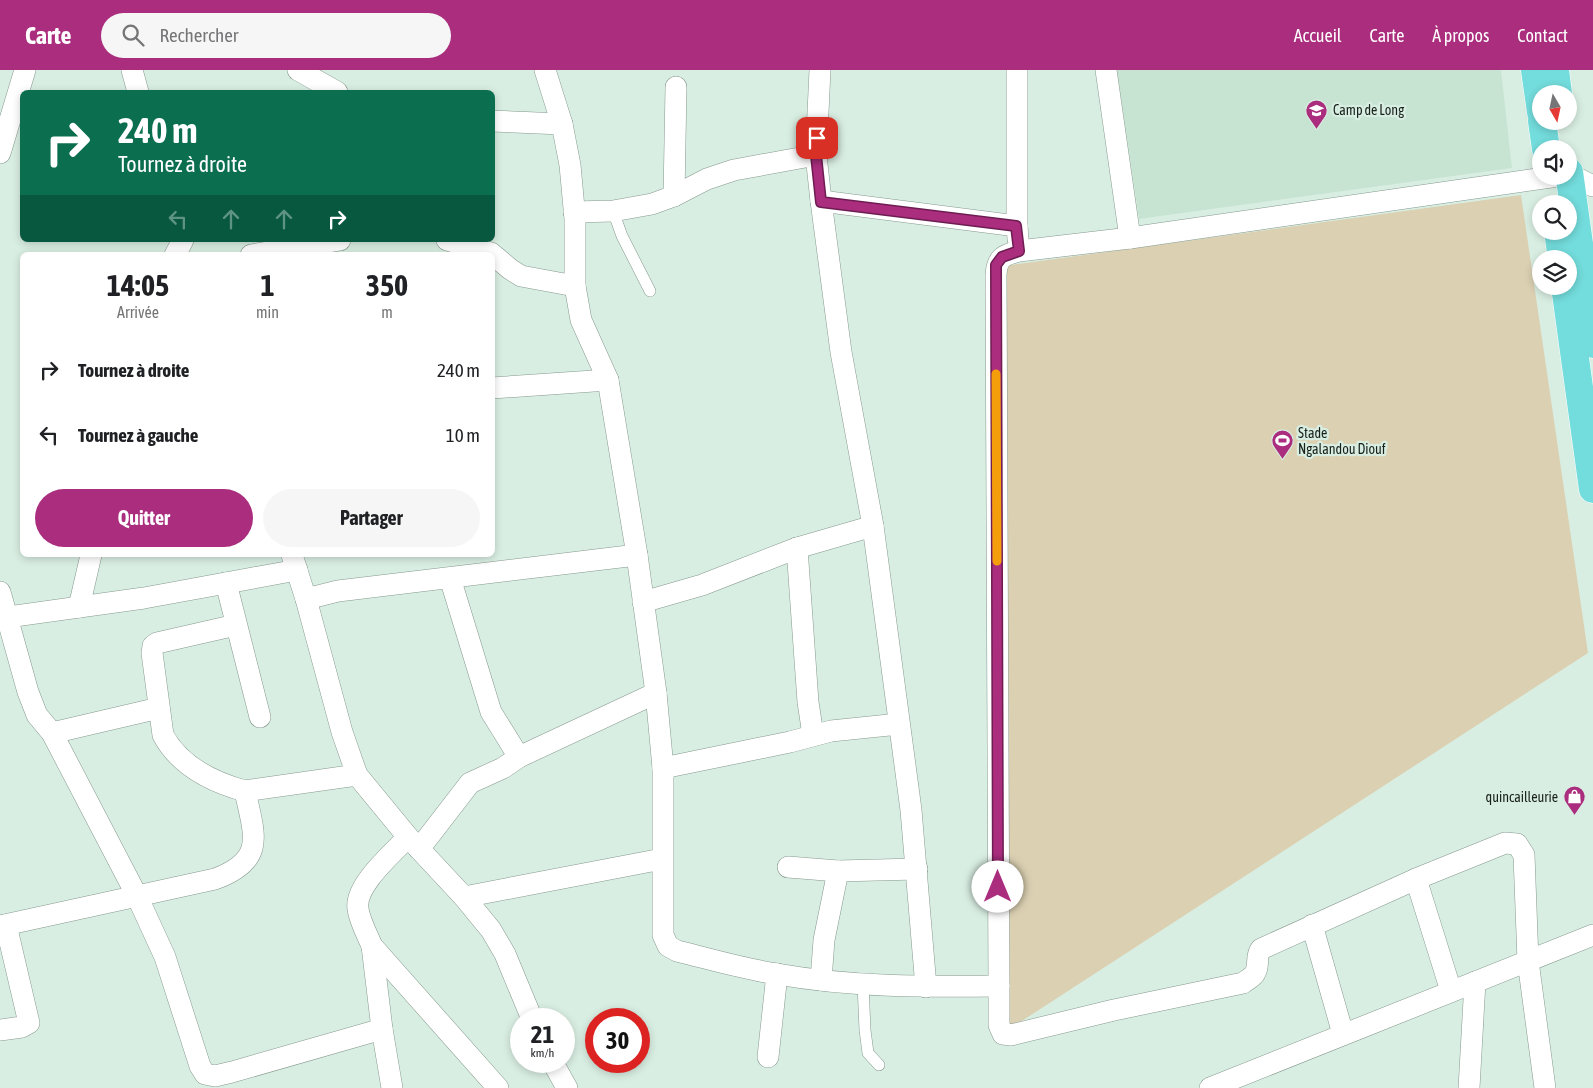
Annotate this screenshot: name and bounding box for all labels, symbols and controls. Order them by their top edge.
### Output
search box [101,13,451,58]
icon: search [119,21,147,49]
text: Carte [25,22,71,49]
text: Rechercher [159,24,238,46]
text: Accueil [1294,25,1342,46]
text: Carte [1370,25,1404,46]
text: À propos [1432,25,1489,46]
text: Contact [1517,25,1568,46]
north arrow [1532,85,1578,130]
map controls [1532,85,1577,295]
school or university icon: Camp de Long [1305,98,1329,129]
place label: Camp de Long [1333,102,1404,118]
icon: right [35,110,100,175]
text: 240 m [118,110,197,150]
pin [796,117,838,159]
icon: arrive [803,124,831,152]
button: sound [1532,140,1577,185]
text: Tournez à droite [118,151,247,177]
button: search [1532,195,1577,240]
icon: left [164,205,192,233]
icon: ahead [217,205,245,233]
icon: ahead [270,205,298,233]
icon: right [323,205,351,233]
button: layers [1532,250,1577,295]
text: 14:05 [107,268,169,302]
text: 1 [260,268,275,302]
text: 350 [366,268,408,302]
text: Arrivée [117,303,159,321]
text: min [256,303,279,321]
text: m [381,303,393,321]
icon: right [35,356,63,384]
text: Tournez à droite [78,359,189,381]
text: 240 m [437,359,480,381]
icon: left [35,421,63,449]
text: Tournez à gauche [78,424,198,446]
text: 10 m [446,424,480,446]
place label: Stade Ngalandou Diouf [1298,425,1386,457]
sports icon: Stade Ngalandou Diouf [1270,429,1294,460]
button: Quitter [35,489,253,547]
button: Partager [263,489,480,547]
shop icon: quincailleurie [1562,785,1586,816]
place label: quincailleurie [1486,789,1558,805]
position arrow [971,860,1023,912]
speed limit sign: 30 [585,1008,650,1073]
text: 21 [531,1020,554,1048]
text: km/h [531,1046,554,1060]

